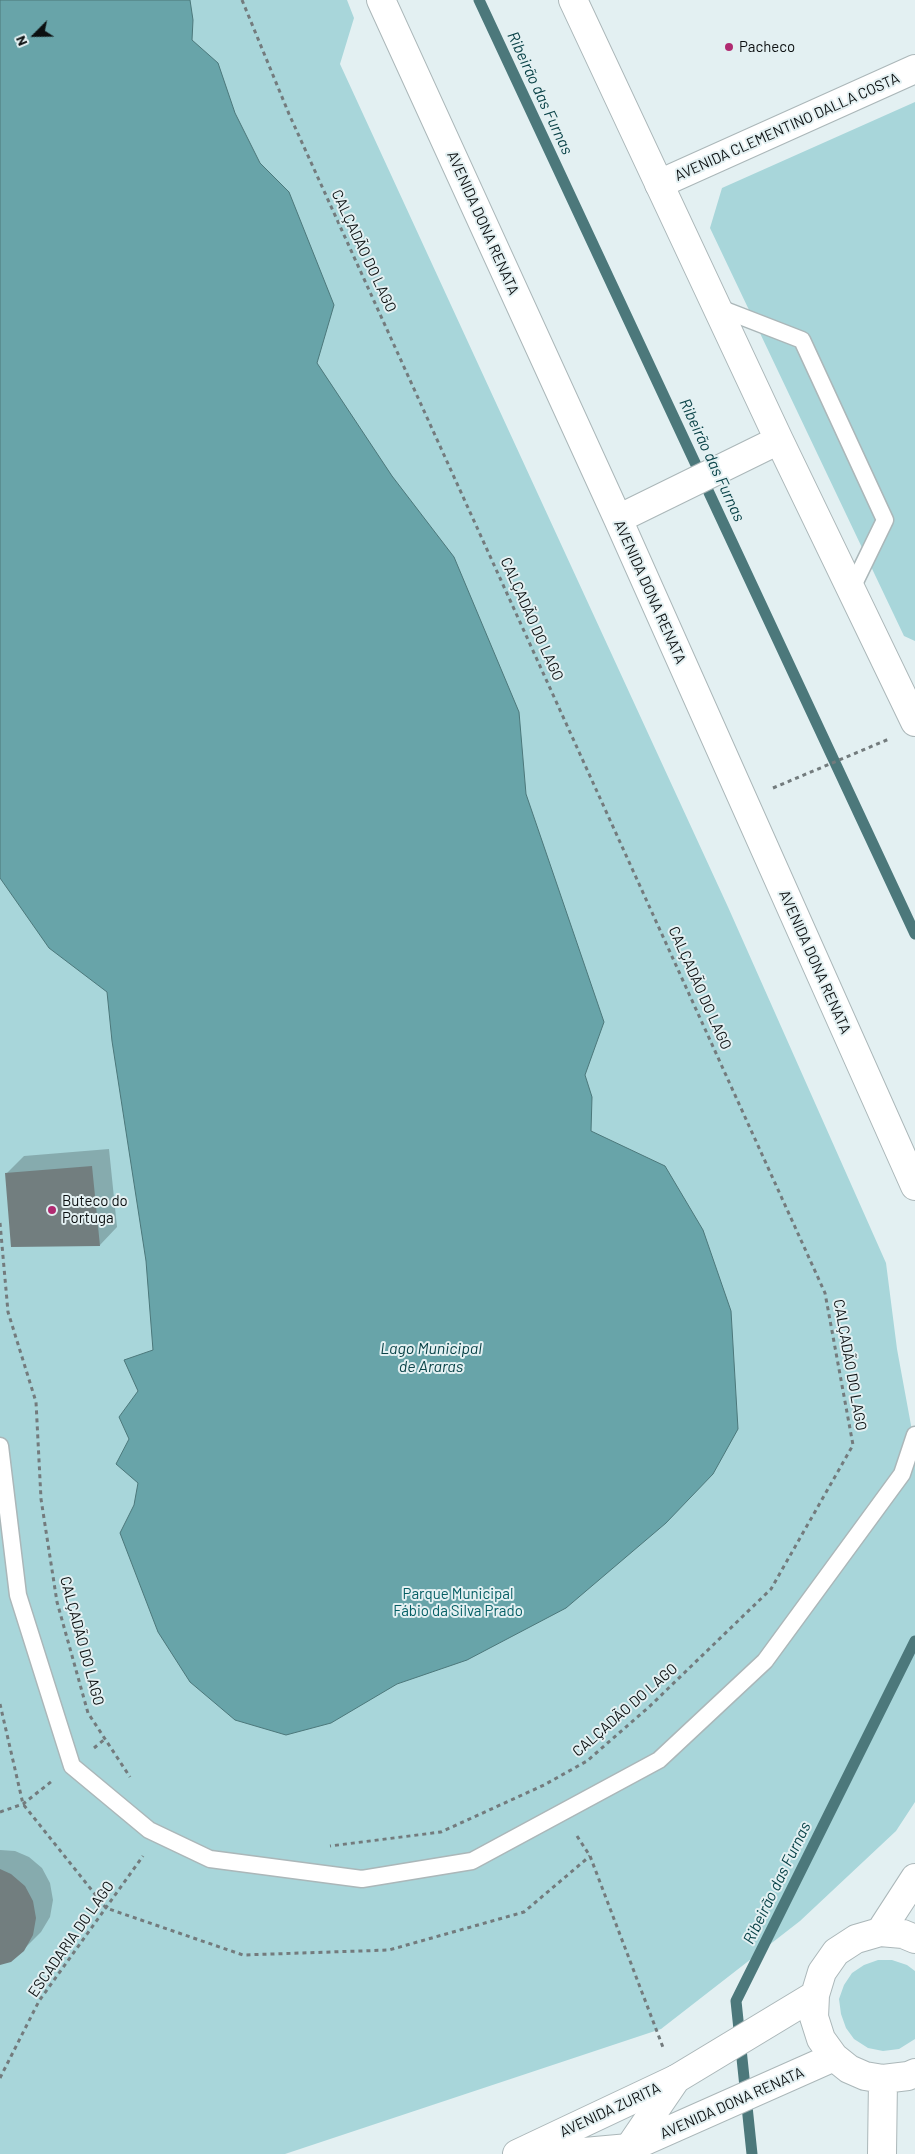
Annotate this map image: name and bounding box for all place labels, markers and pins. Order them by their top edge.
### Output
place label: Pacheco [739,38,795,56]
marker: Pacheco [723,41,735,53]
place label: Buteco do Portuga [62,1192,128,1227]
marker: Buteco do Portuga [46,1204,58,1216]

